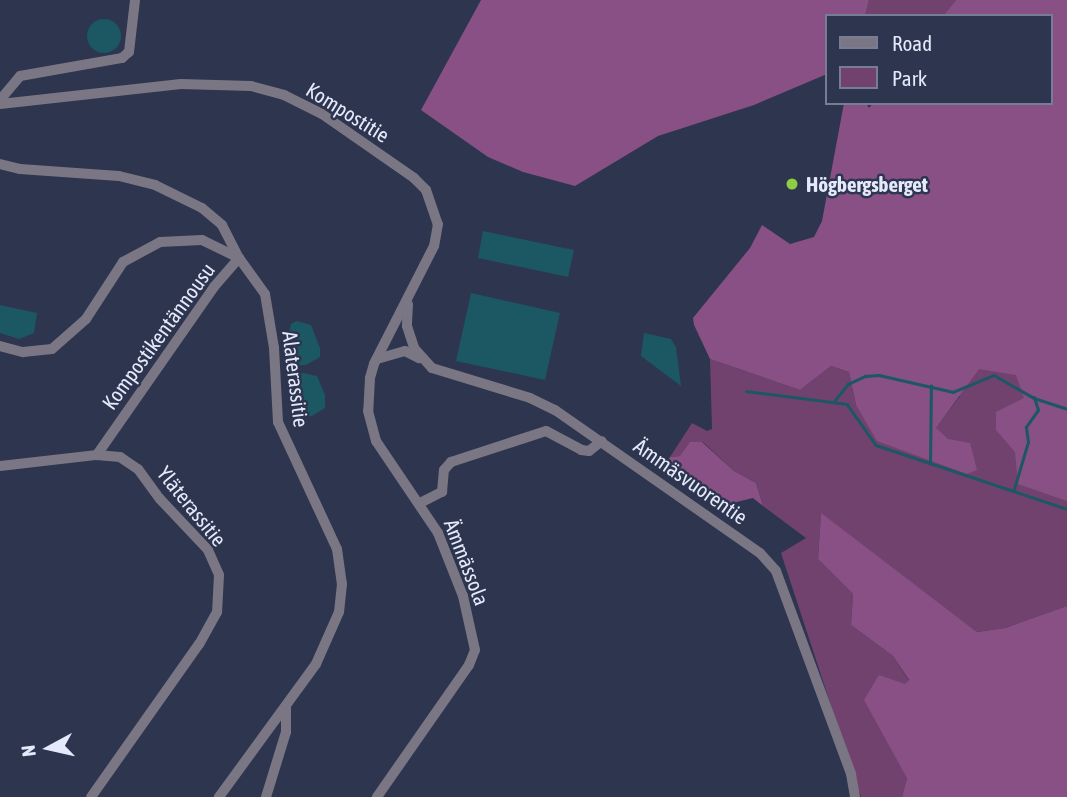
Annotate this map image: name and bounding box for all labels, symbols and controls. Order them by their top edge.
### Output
legend [825,14,1053,105]
text: Road [892,31,932,55]
text: Park [892,66,927,90]
street label: Kompostitie [302,77,394,147]
place label: Högbergsberget [806,171,928,197]
marker: Högbergsberget [784,176,800,192]
street label: Kompostikentännousu [96,258,220,414]
street label: Alaterassitie [278,330,314,428]
street label: Ämmäsvuorentie [629,433,753,529]
street label: Yläterassitie [152,461,232,551]
street label: Ämmässola [439,515,495,609]
north arrow [14,713,84,783]
text: N [17,744,40,758]

